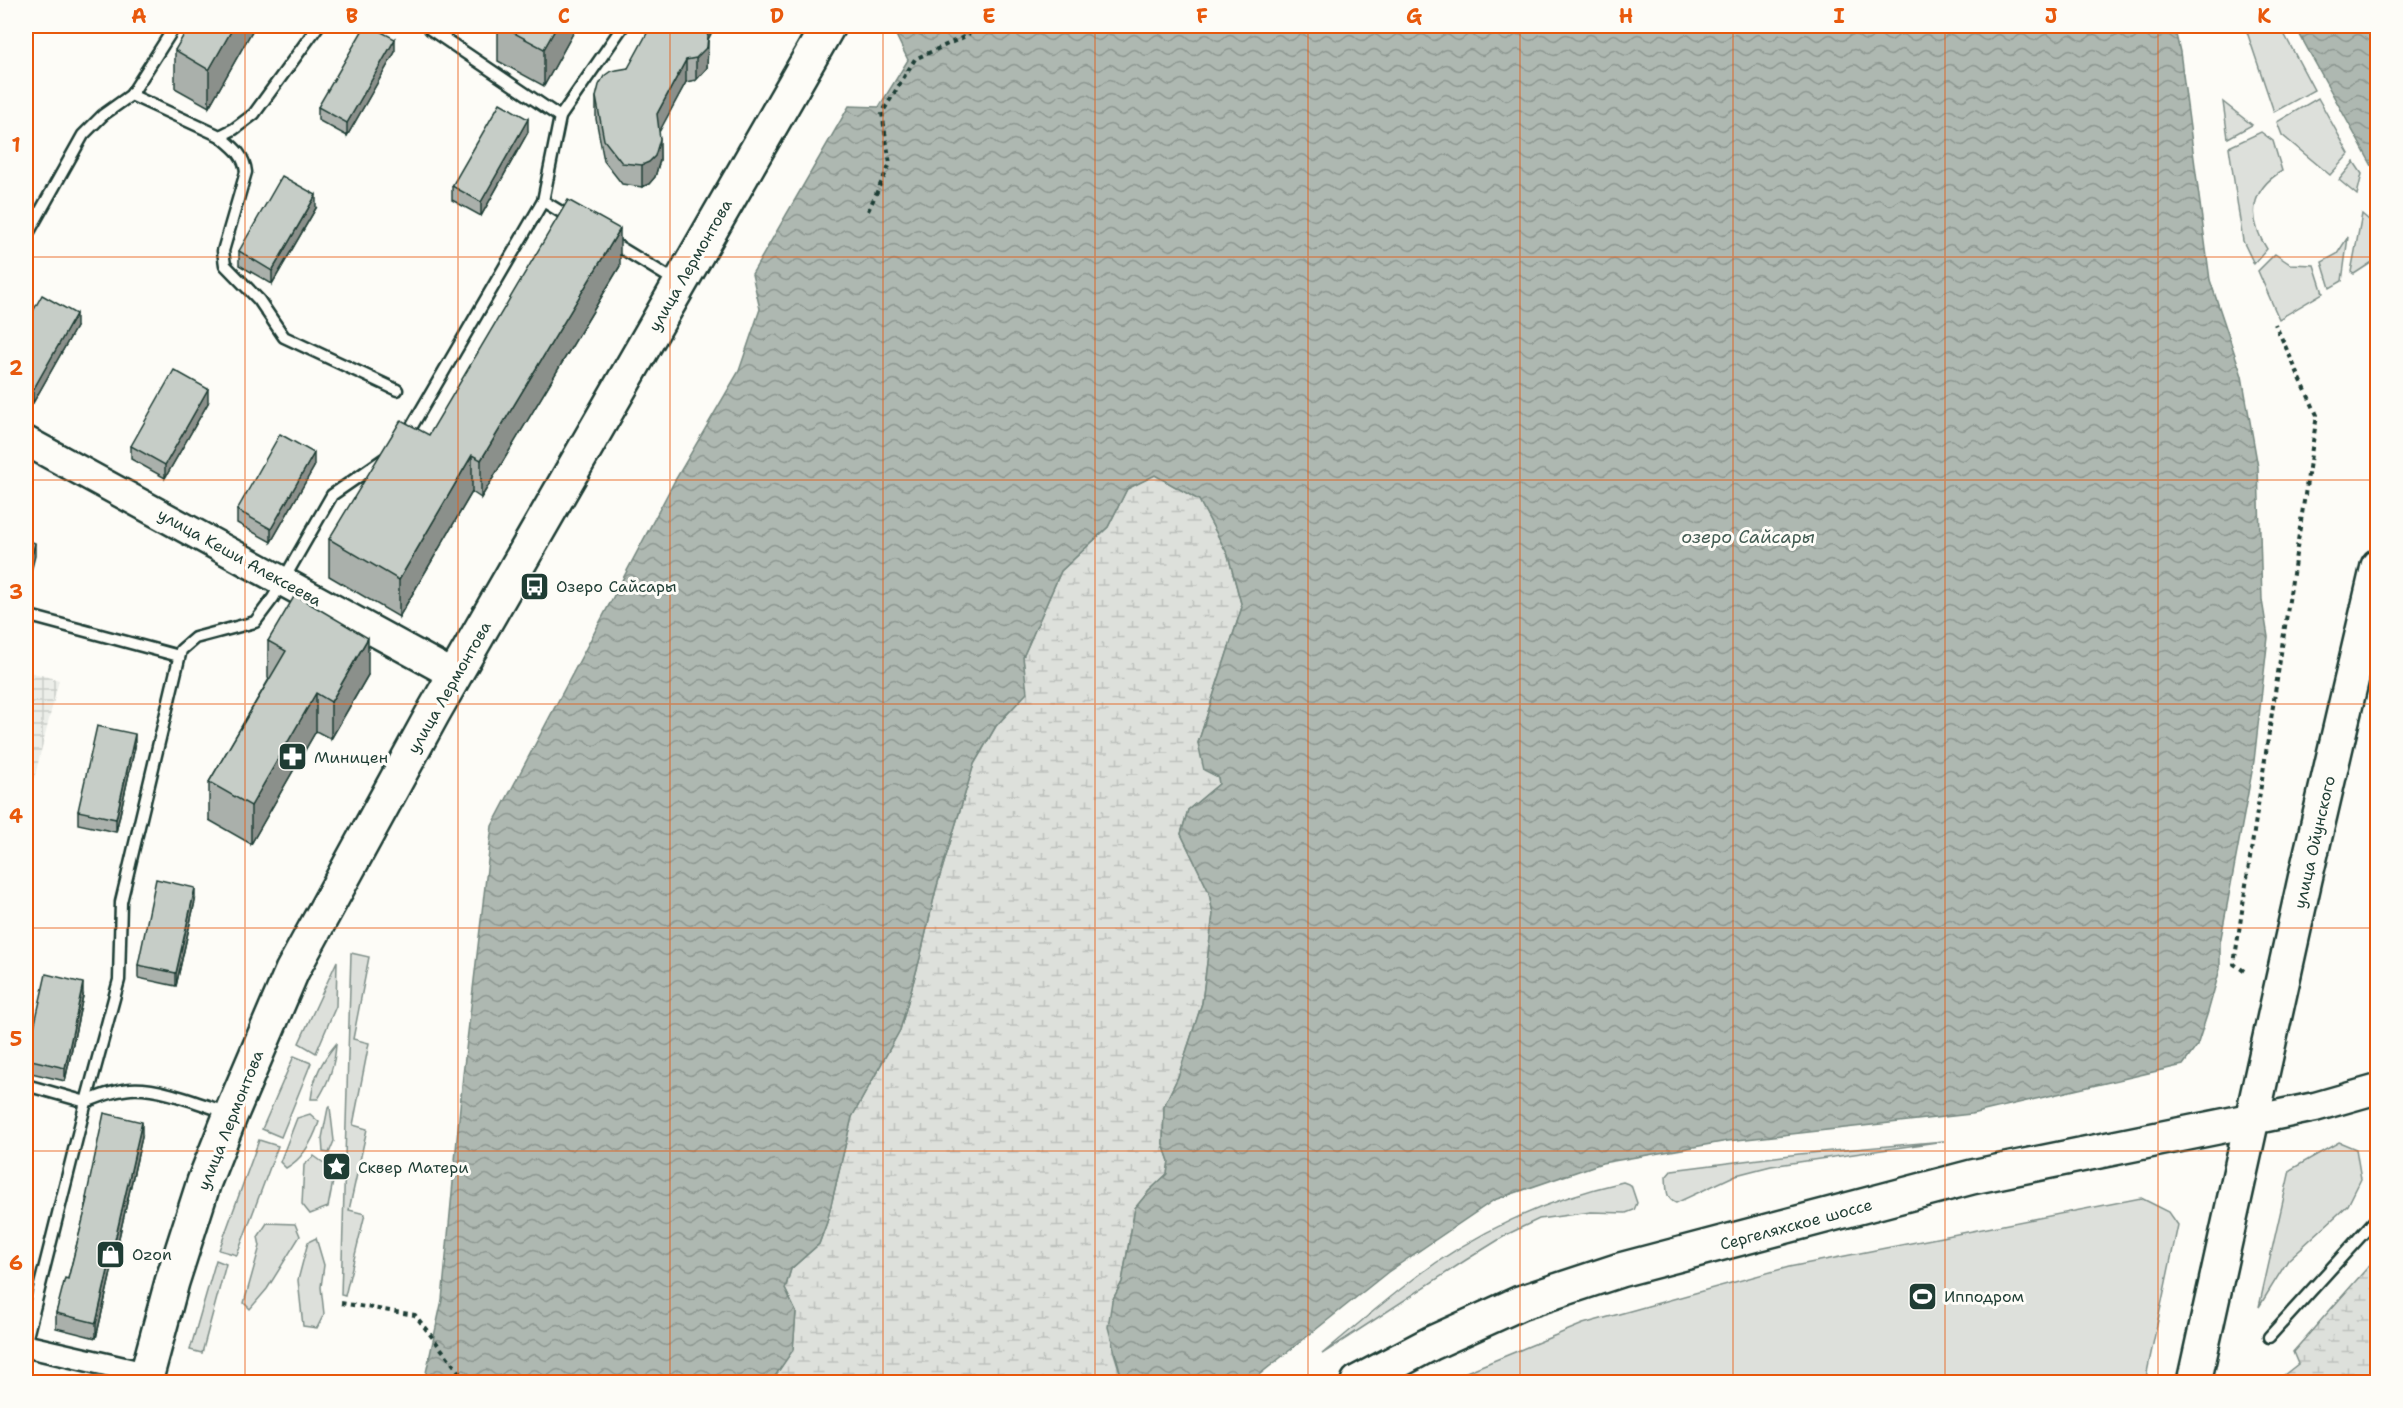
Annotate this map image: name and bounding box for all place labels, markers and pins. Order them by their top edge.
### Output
bus stop icon: Озеро Сайсары [519,570,551,602]
place label: Озеро Сайсары [556,576,677,597]
pharmacy icon: Миницен [277,741,309,773]
place label: Миницен [314,747,388,768]
place icon: Сквер Матери [321,1151,353,1183]
place label: Сквер Матери [358,1157,469,1178]
shop icon: Ozon [95,1238,127,1270]
place label: Ozon [132,1244,172,1265]
sports icon: Ипподром [1907,1280,1939,1312]
place label: Ипподром [1944,1286,2024,1307]

